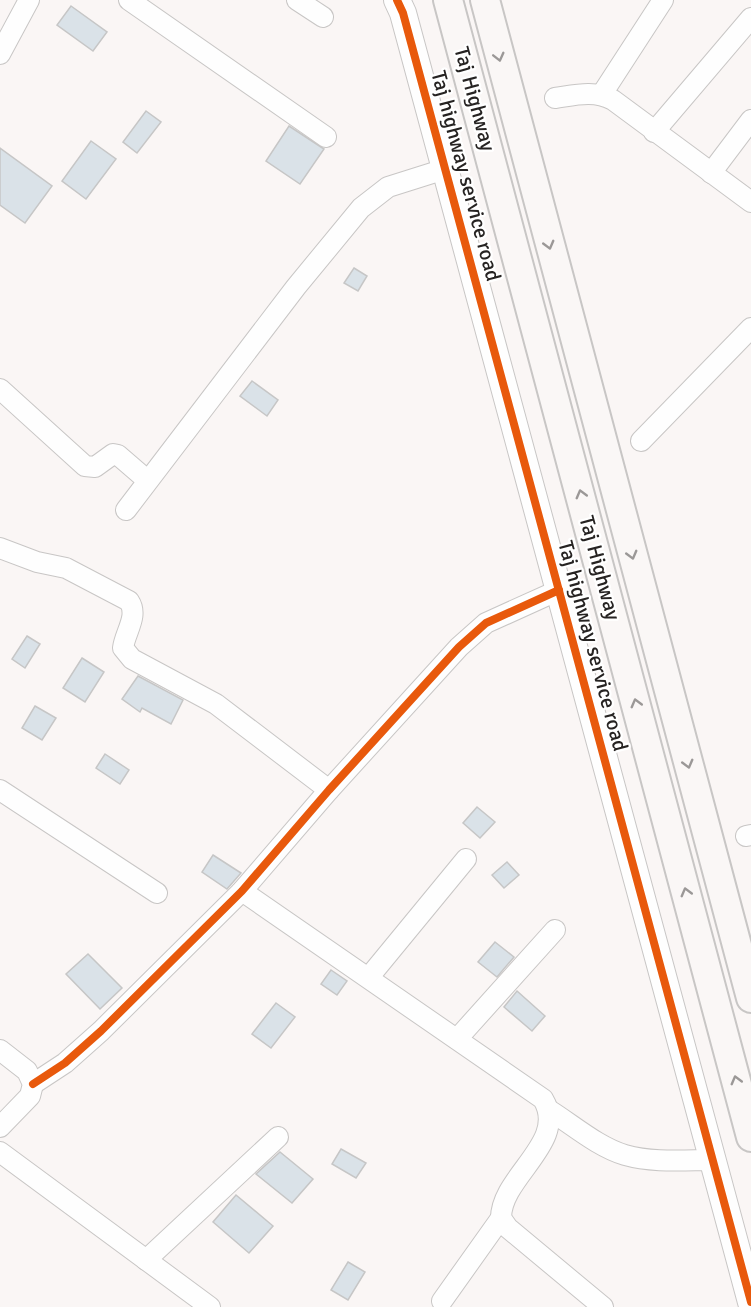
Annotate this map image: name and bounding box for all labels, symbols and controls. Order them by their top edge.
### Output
street label: Taj Highway [449,44,501,154]
one-way arrow [492,52,505,62]
street label: Taj highway service road [425,68,507,284]
one-way arrow [541,240,554,250]
one-way arrow [576,490,588,500]
street label: Taj Highway [574,513,626,623]
street label: Taj highway service road [552,538,634,754]
one-way arrow [625,550,637,560]
one-way arrow [631,698,643,709]
one-way arrow [681,758,693,769]
one-way arrow [681,887,694,897]
one-way arrow [731,1075,743,1086]

